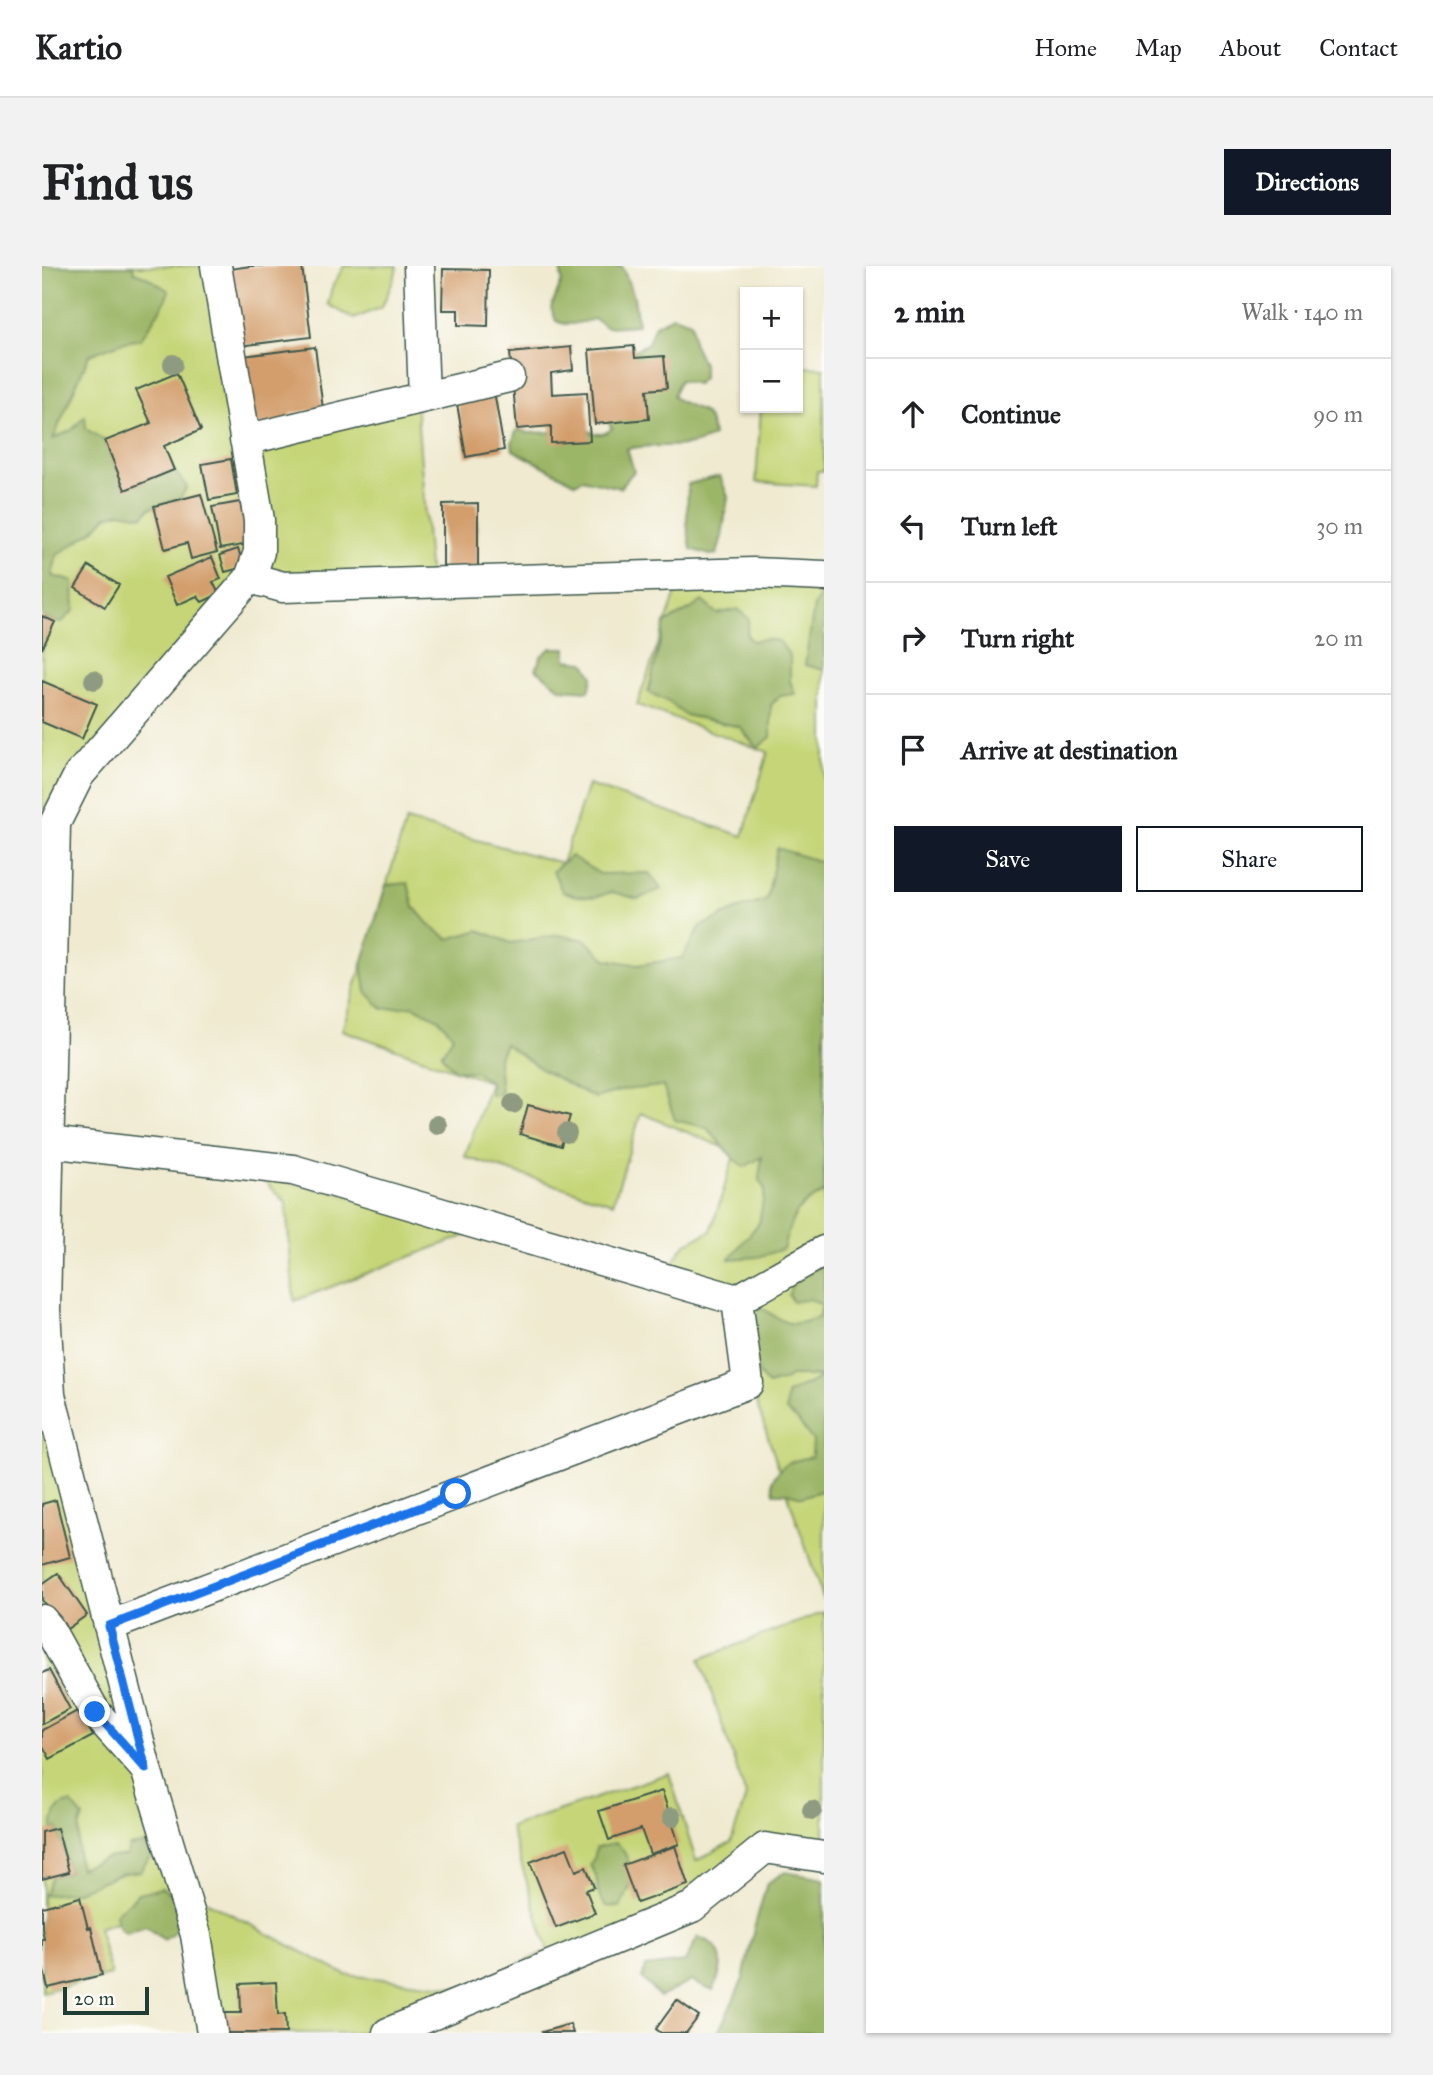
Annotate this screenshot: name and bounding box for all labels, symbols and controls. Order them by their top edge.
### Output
text: Kartio [35,28,122,68]
text: Home [1034,33,1097,63]
text: Map [1135,33,1182,63]
text: About [1220,33,1281,63]
text: Contact [1319,33,1398,63]
button: Directions [1224,149,1391,215]
text: Find us [42,153,193,212]
map controls [740,287,803,413]
button: + [740,287,803,350]
text: 2 min [894,294,965,330]
text: Walk · 140 m [1241,298,1363,326]
button: − [740,350,803,413]
icon: ahead [894,395,932,433]
text: Continue [961,398,1061,430]
text: 90 m [1313,400,1363,428]
icon: left [894,507,932,545]
text: Turn left [961,510,1057,542]
text: 30 m [1316,512,1363,540]
icon: right [894,619,932,657]
text: Turn right [961,622,1074,654]
text: 20 m [1314,624,1363,652]
icon: arrive [894,731,932,769]
text: Arrive at destination [961,734,1178,766]
button: Save [894,826,1122,892]
button: Share [1136,826,1363,892]
route start [440,1478,471,1509]
route end [79,1696,110,1727]
scale bar [63,1984,149,2016]
text: 20 m [74,1987,115,2010]

